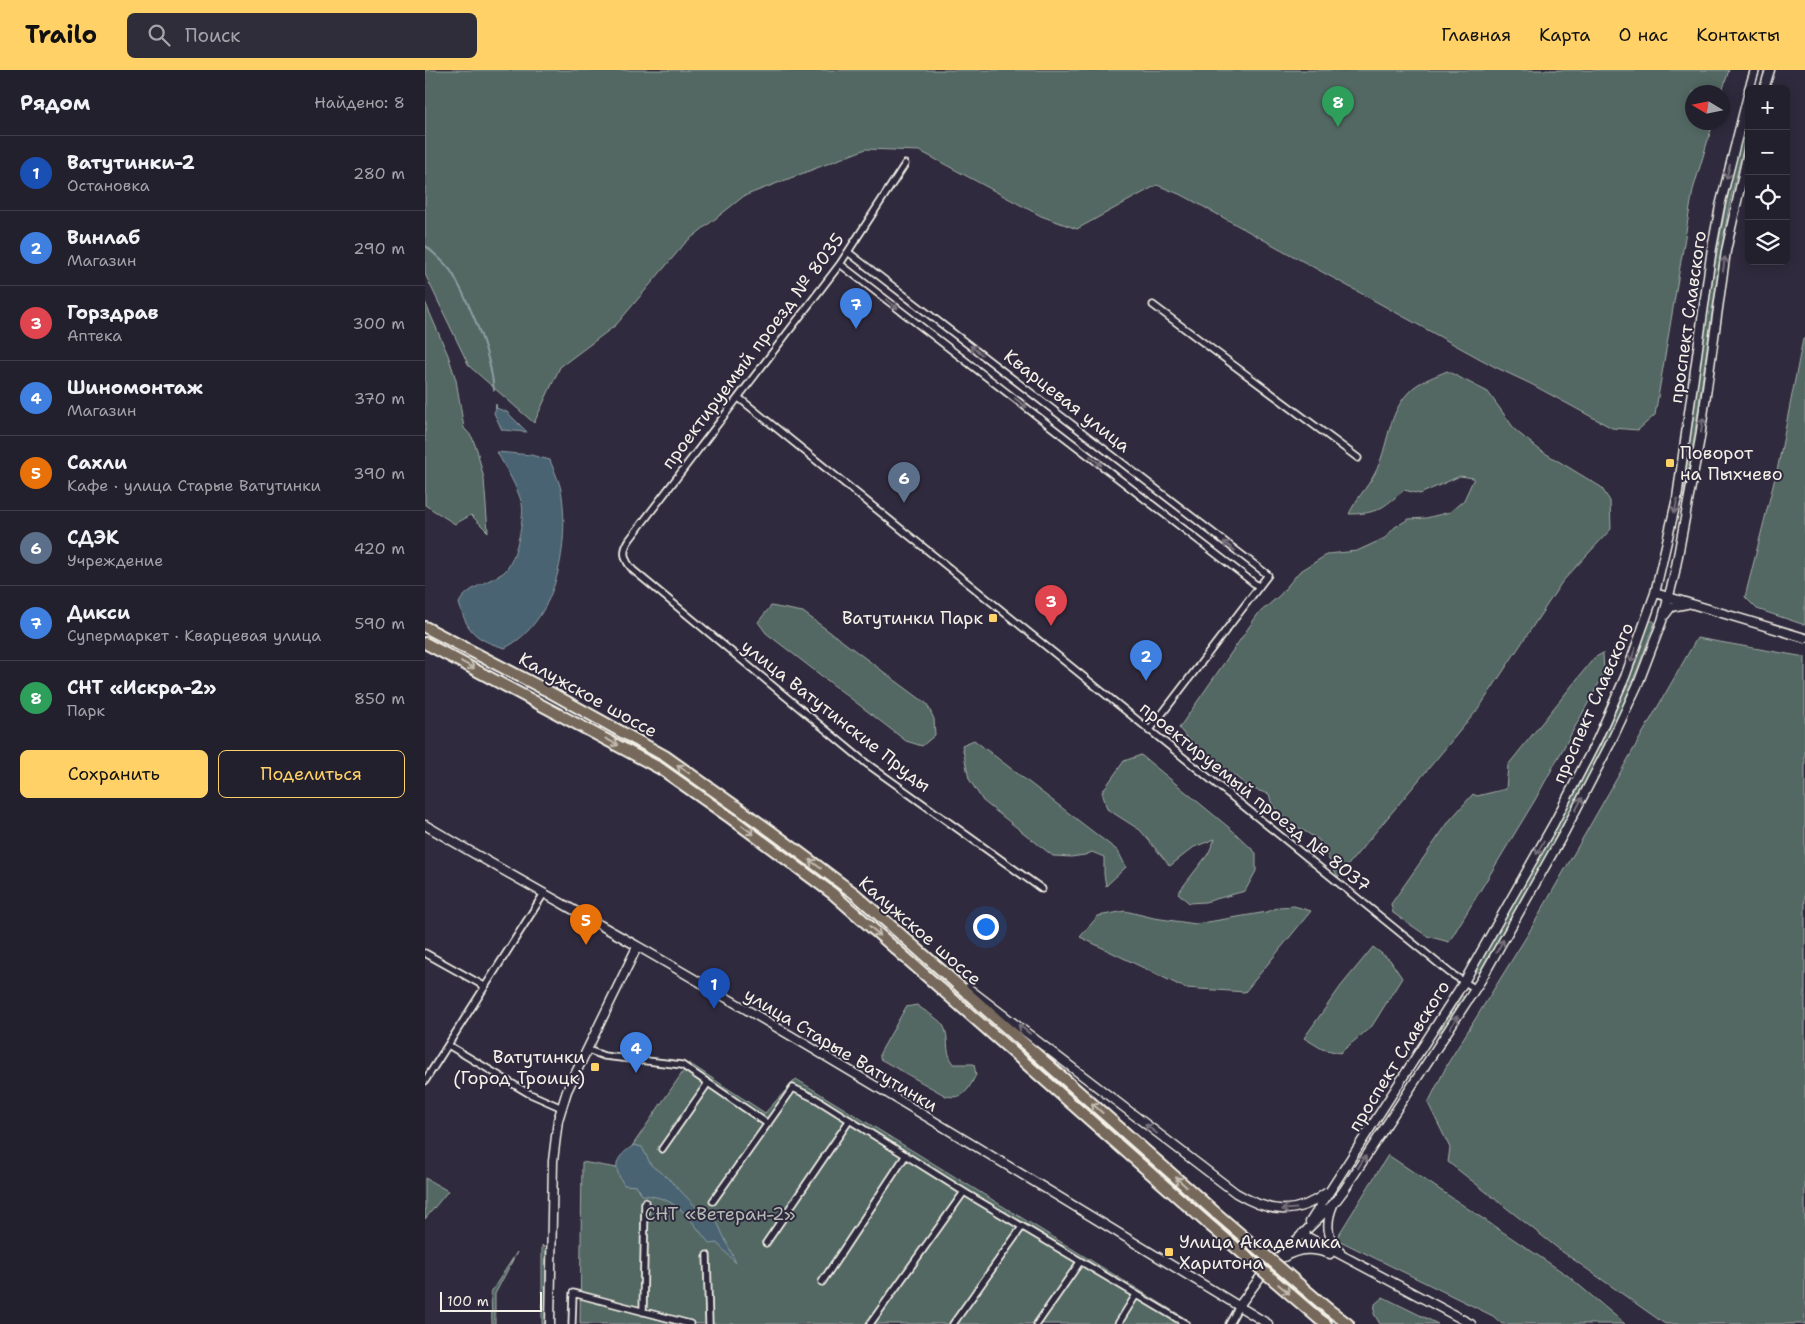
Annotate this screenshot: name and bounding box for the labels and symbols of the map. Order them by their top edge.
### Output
north arrow [1685,85,1730,130]
pin: 8 [1322,86,1354,127]
one-way arrow [1723,164,1732,180]
street label: проектируемый проезд № 8035 [656,228,850,474]
street label: проспект Славского [1664,229,1712,405]
one-way arrow [1719,257,1729,273]
pin: 7 [840,288,872,329]
one-way arrow [885,299,898,310]
one-way arrow [970,344,983,355]
street label: Кварцевая улица [999,344,1135,458]
one-way arrow [1014,398,1027,409]
one-way arrow [1697,418,1707,434]
place label: Поворот на Пыхчево [1680,441,1783,486]
one-way arrow [1089,456,1102,467]
marker: Поворот на Пыхчево [1664,457,1676,469]
pin: 6 [888,462,920,503]
one-way arrow [1670,497,1680,513]
one-way arrow [1223,540,1236,551]
pin: 3 [1035,585,1067,626]
place label: Ватутинки Парк [842,606,983,630]
marker: Ватутинки Парк [987,612,999,624]
street label: проспект Славского [1547,619,1639,787]
street label: улица Ватутинские Пруды [736,634,936,798]
pin: 2 [1130,640,1162,681]
street label: Калужское шоссе [514,647,662,743]
one-way arrow [1628,647,1637,662]
one-way arrow [461,660,476,670]
street label: проектируемый проезд № 8037 [1135,696,1375,898]
one-way arrow [604,737,619,747]
one-way arrow [676,764,690,774]
one-way arrow [1574,797,1584,812]
one-way arrow [741,825,754,836]
one-way arrow [1534,841,1544,855]
one-way arrow [809,859,822,870]
street label: Калужское шоссе [854,871,986,991]
pin: 5 [570,904,602,945]
your location [973,914,999,940]
one-way arrow [869,925,882,936]
one-way arrow [1495,939,1505,954]
pin: 1 [698,968,730,1009]
street label: проспект Славского [1343,976,1455,1136]
street label: улица Старые Ватутинки [740,983,942,1118]
one-way arrow [1449,1015,1459,1029]
one-way arrow [1017,1024,1030,1035]
pin: 4 [620,1032,652,1073]
place label: Ватутинки (Город Троицк) [453,1045,585,1090]
marker: Ватутинки (Город Троицк) [589,1061,601,1073]
one-way arrow [1091,1102,1104,1113]
one-way arrow [1145,1124,1158,1135]
one-way arrow [1358,1155,1368,1169]
one-way arrow [1175,1176,1188,1188]
park label: СНТ «Ветеран-2» [644,1202,796,1226]
one-way arrow [1281,1204,1297,1213]
place label: Улица Академика Харитона [1179,1230,1341,1275]
marker: Улица Академика Харитона [1163,1246,1175,1258]
one-way arrow [1278,1283,1291,1295]
scale bar [440,1289,543,1312]

